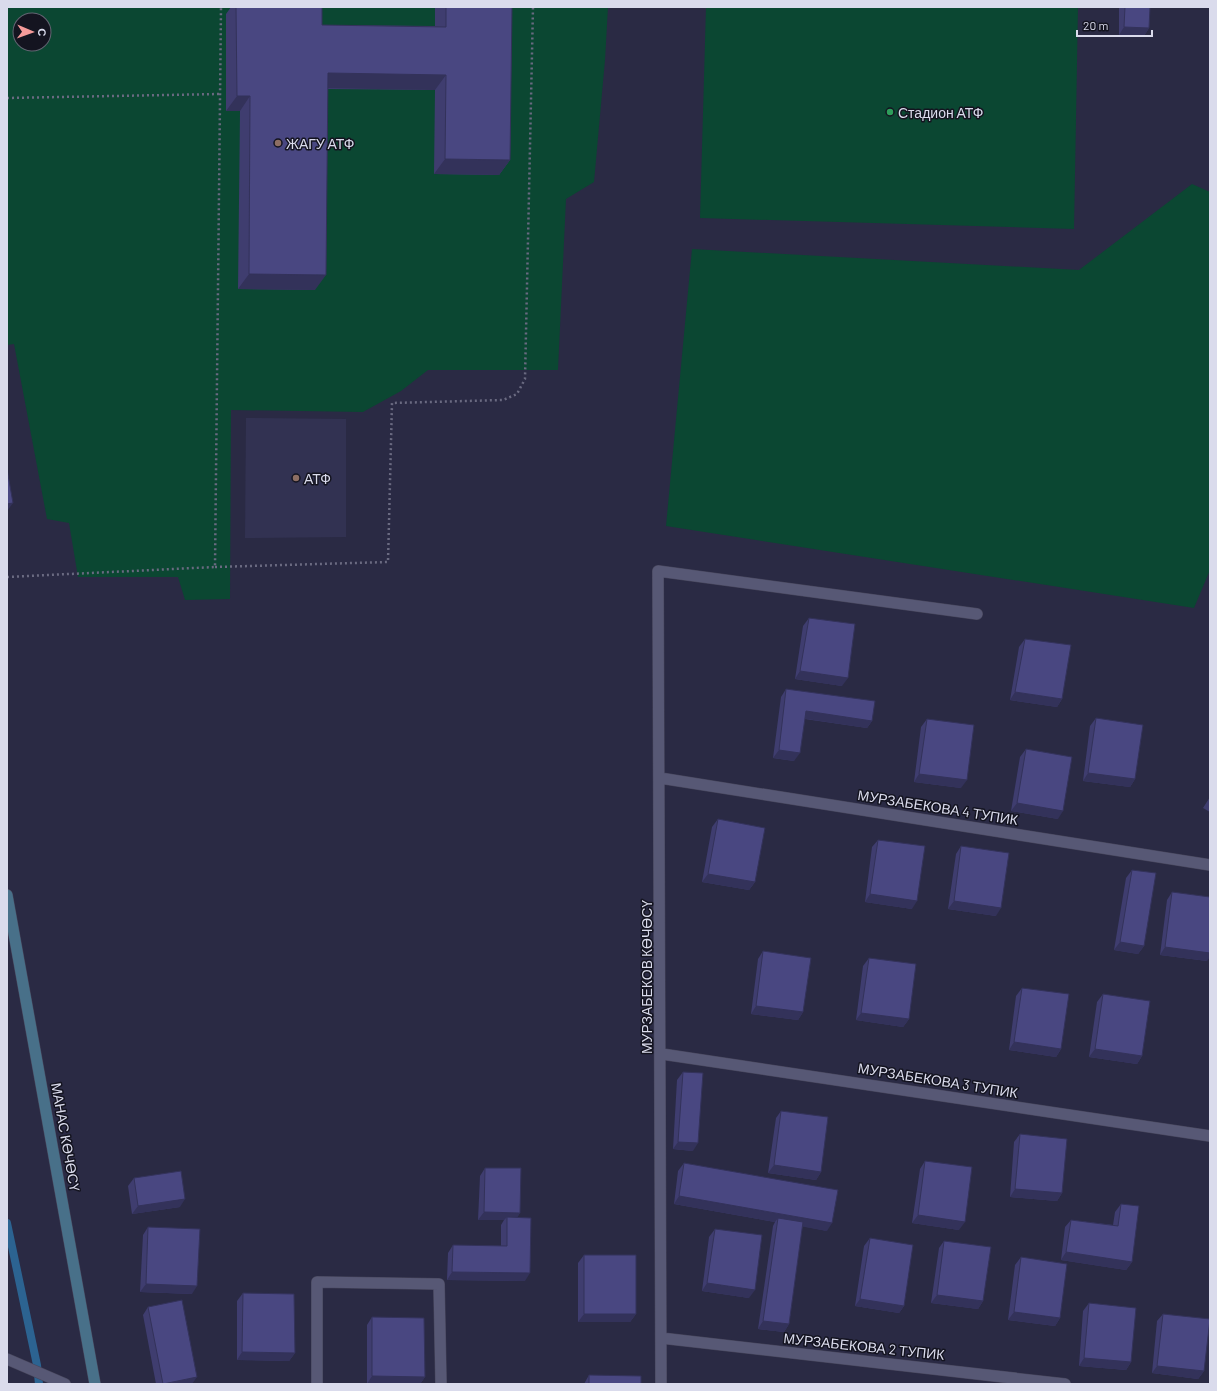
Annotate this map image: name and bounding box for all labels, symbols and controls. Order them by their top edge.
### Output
north arrow [12,12,52,52]
scale bar [1077,12,1152,38]
text: 20 m [1083,18,1109,32]
text: С [36,28,49,37]
place label: Стадион АТФ [898,104,983,121]
marker: Стадион АТФ [885,107,895,117]
place label: ЖАГУ АТФ [286,135,355,152]
marker: ЖАГУ АТФ [273,138,283,148]
place label: АТФ [304,470,331,487]
marker: АТФ [291,473,301,483]
street label: МУРЗАБЕКОВА 4 ТУПИК [857,786,1020,828]
street label: МУРЗАБЕКОВ КӨЧӨСҮ [638,900,655,1054]
street label: МУРЗАБЕКОВА 3 ТУПИК [857,1059,1020,1101]
street label: МАНАС КӨЧӨСҮ [48,1081,84,1193]
street label: МУРЗАБЕКОВА 2 ТУПИК [783,1329,946,1363]

